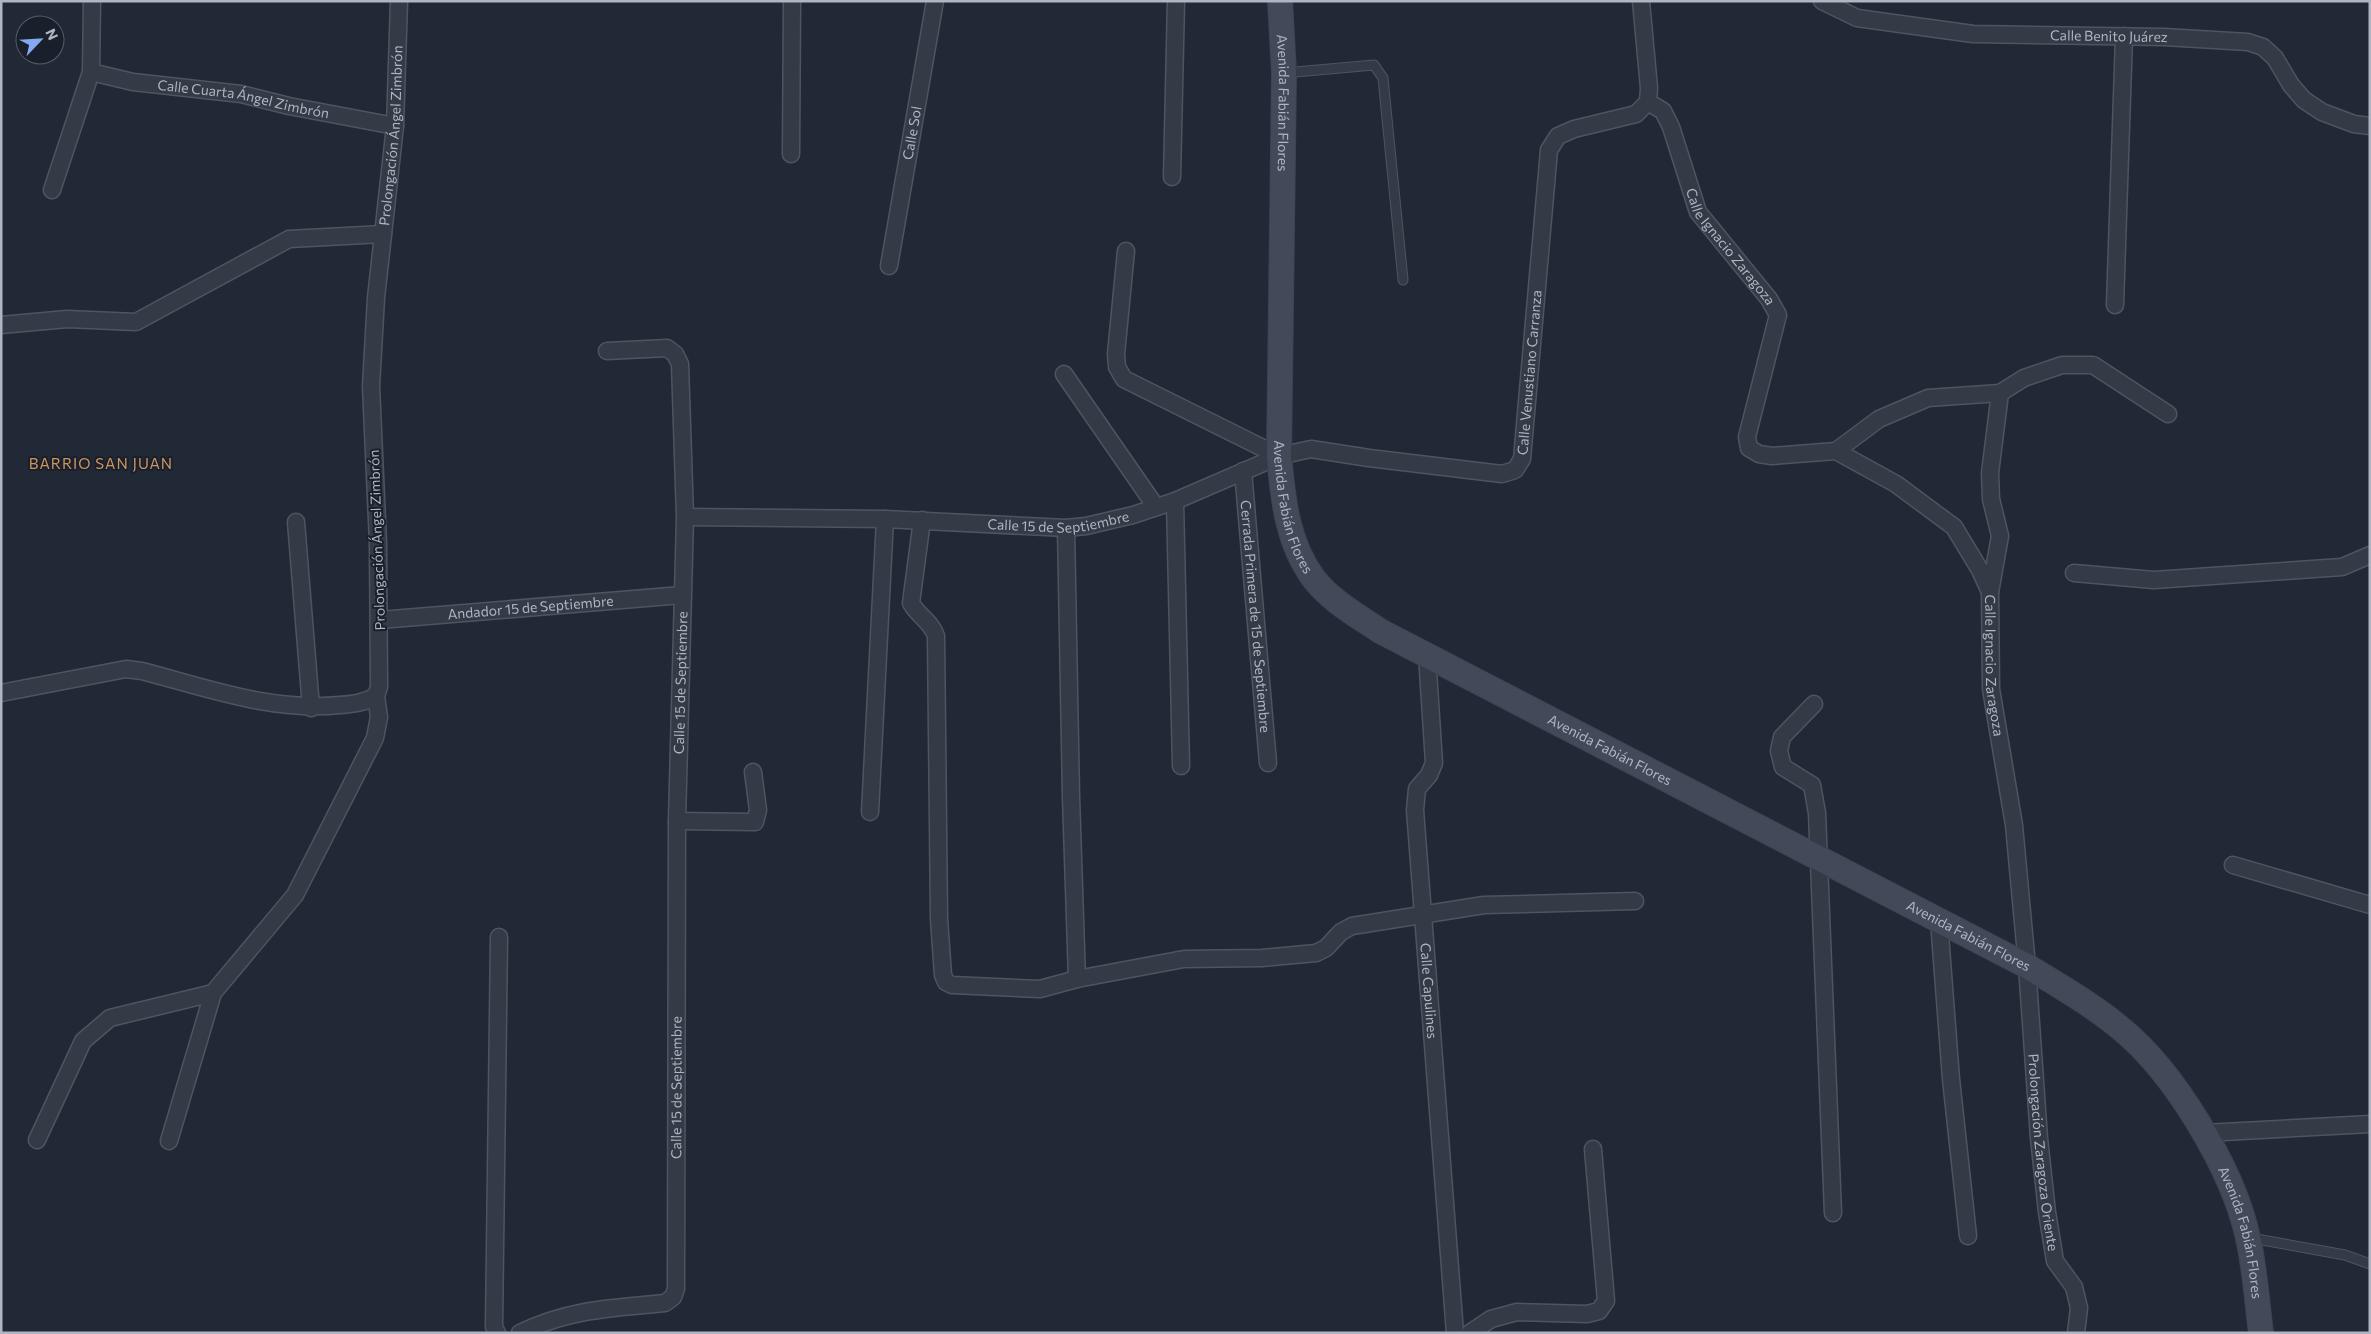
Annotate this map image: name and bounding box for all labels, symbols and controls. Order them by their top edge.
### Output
north arrow [15,15,65,65]
text: N [42,26,62,43]
street label: Calle Benito Juárez [2050,26,2168,45]
street label: Avenida Fabián Flores [1274,34,1293,172]
street label: Prolongación Ángel Zimbrón [375,45,406,227]
street label: Calle Cuarta Ángel Zimbrón [157,76,331,121]
street label: Calle Sol [899,105,925,161]
street label: Calle Ignacio Zaragoza [1683,186,1779,308]
street label: Calle Venustiano Carranza [1513,289,1545,456]
street label: Avenida Fabián Flores [1271,440,1317,577]
street label: Prolongación Ángel Zimbrón [365,449,388,631]
district label: BARRIO SAN JUAN [29,454,173,472]
street label: Cerrada Primera de 15 de Septiembre [1238,499,1274,733]
street label: Calle 15 de Septiembre [987,507,1131,536]
street label: Andador 15 de Septiembre [447,592,614,622]
street label: Calle Ignacio Zaragoza [1982,594,2008,737]
street label: Calle 15 de Septiembre [670,611,691,754]
street label: Avenida Fabián Flores [1545,710,1675,789]
street label: Avenida Fabián Flores [1904,896,2034,974]
street label: Calle Capulines [1417,942,1441,1039]
street label: Calle 15 de Septiembre [667,1016,685,1159]
street label: Prolongación Zaragoza Oriente [2025,1053,2062,1252]
street label: Avenida Fabián Flores [2215,1163,2266,1300]

